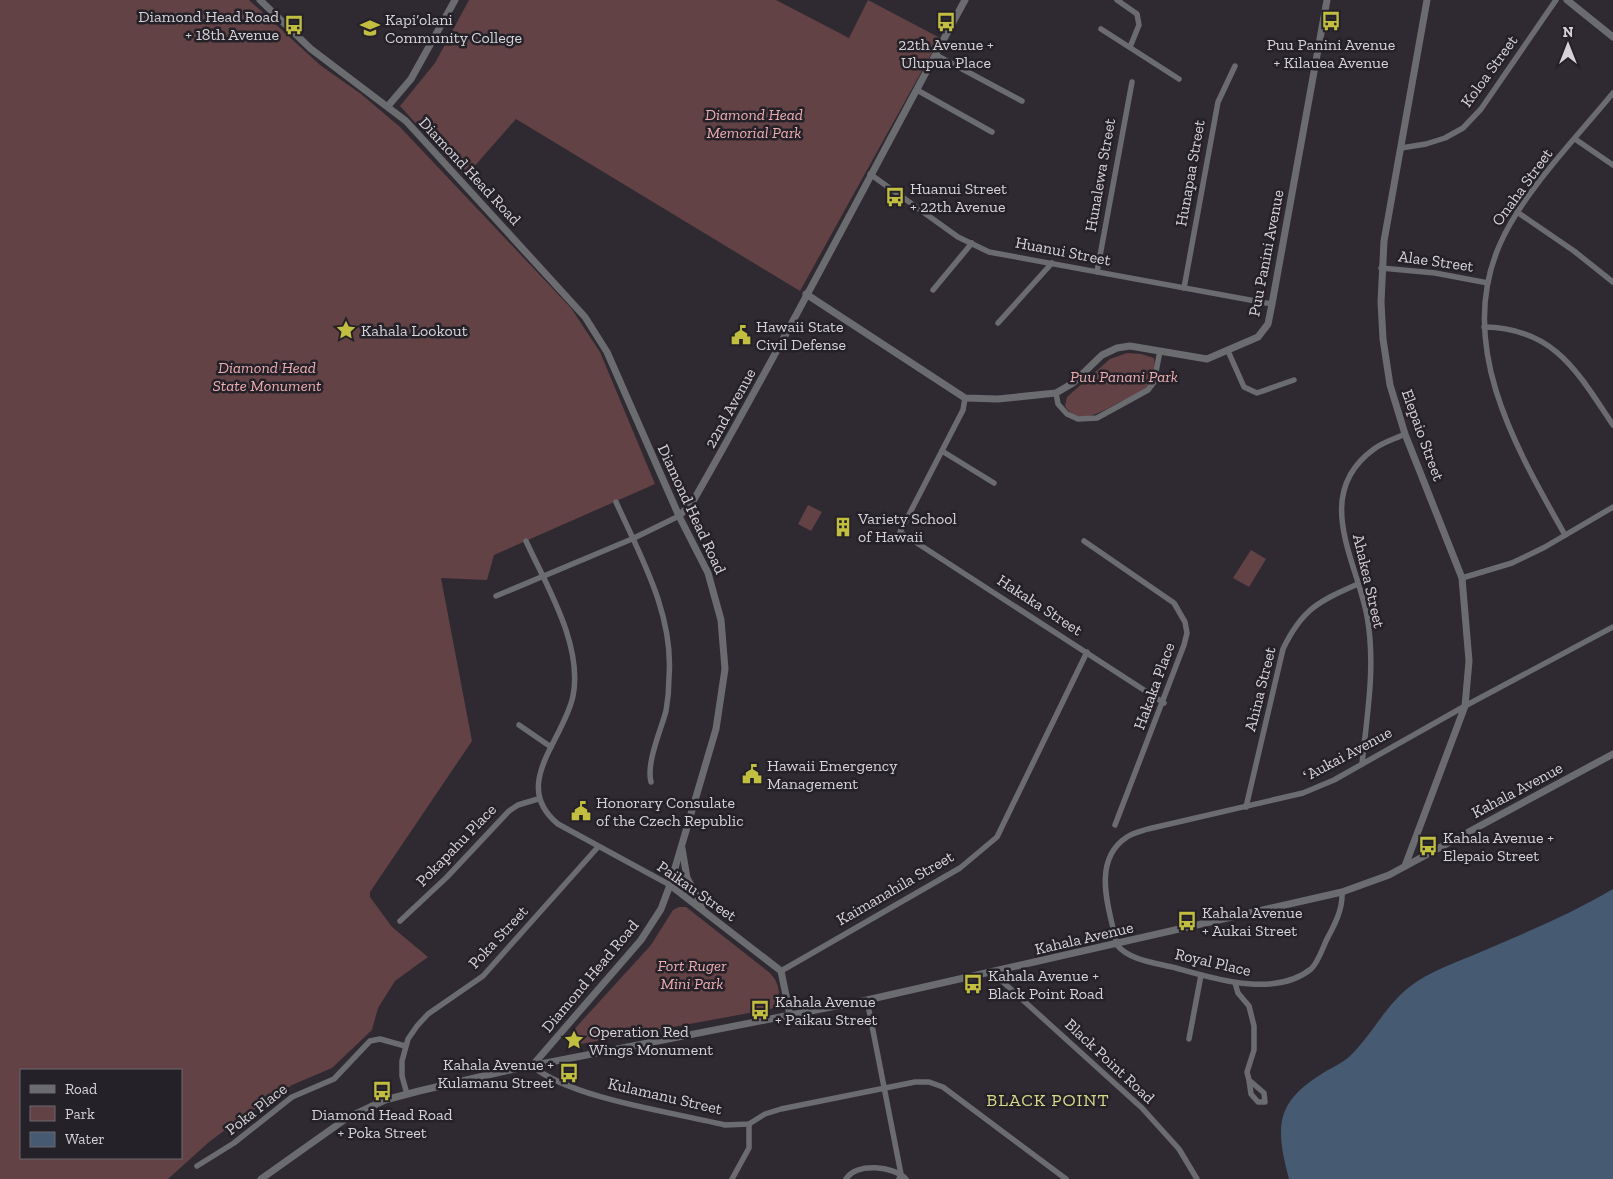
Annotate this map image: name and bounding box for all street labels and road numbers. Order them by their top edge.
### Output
street label: Koloa Street [1457,31,1521,111]
street label: Diamond Head Road [415,113,525,229]
street label: Hunalewa Street [1081,117,1119,233]
street label: Hunapaa Street [1171,118,1209,228]
street label: Onaha Street [1488,145,1556,229]
street label: Puu Panini Avenue [1244,188,1288,318]
street label: Huanui Street [1014,232,1112,270]
street label: Alae Street [1397,246,1475,276]
street label: 22nd Avenue [700,365,760,451]
street label: Elepaio Street [1398,387,1448,483]
street label: Diamond Head Road [654,441,730,577]
street label: Ahakea Street [1349,532,1389,630]
street label: Hakaka Street [994,570,1086,640]
street label: Hakaka Place [1129,640,1179,732]
street label: Ahina Street [1240,645,1280,733]
street label: ʻAukai Avenue [1299,722,1395,786]
street label: Kahala Avenue [1468,758,1566,822]
street label: Pokapahu Place [412,800,500,890]
street label: Kaimanahila Street [833,847,957,929]
street label: Paikau Street [654,857,740,925]
street label: Poka Street [464,902,532,972]
street label: Diamond Head Road [537,916,643,1036]
street label: Kahala Avenue [1033,917,1135,959]
street label: Royal Place [1173,944,1253,980]
street label: Black Point Road [1061,1015,1159,1107]
street label: Kulamanu Street [606,1074,724,1118]
street label: Poka Place [221,1079,291,1139]

